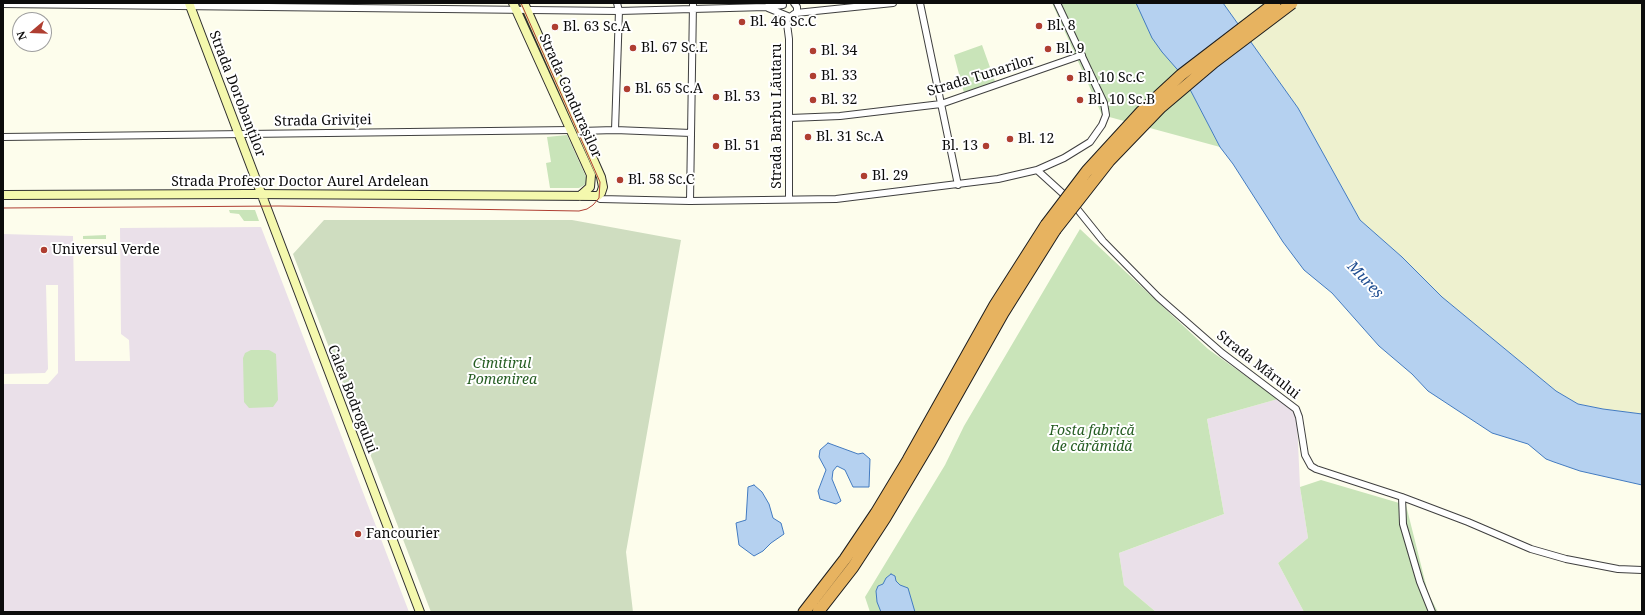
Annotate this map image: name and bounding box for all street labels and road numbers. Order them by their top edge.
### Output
street label: Strada Dorobanților [205,29,269,159]
street label: Strada Condurașilor [535,31,605,161]
street label: Strada Barbu Lăutaru [769,43,785,189]
street label: Strada Tunarilor [925,52,1037,100]
street label: Strada Griviței [274,112,372,130]
street label: Strada Profesor Doctor Aurel Ardelean [171,174,429,190]
street label: Strada Mărului [1213,327,1303,403]
street label: Calea Bodrogului [324,343,380,455]

